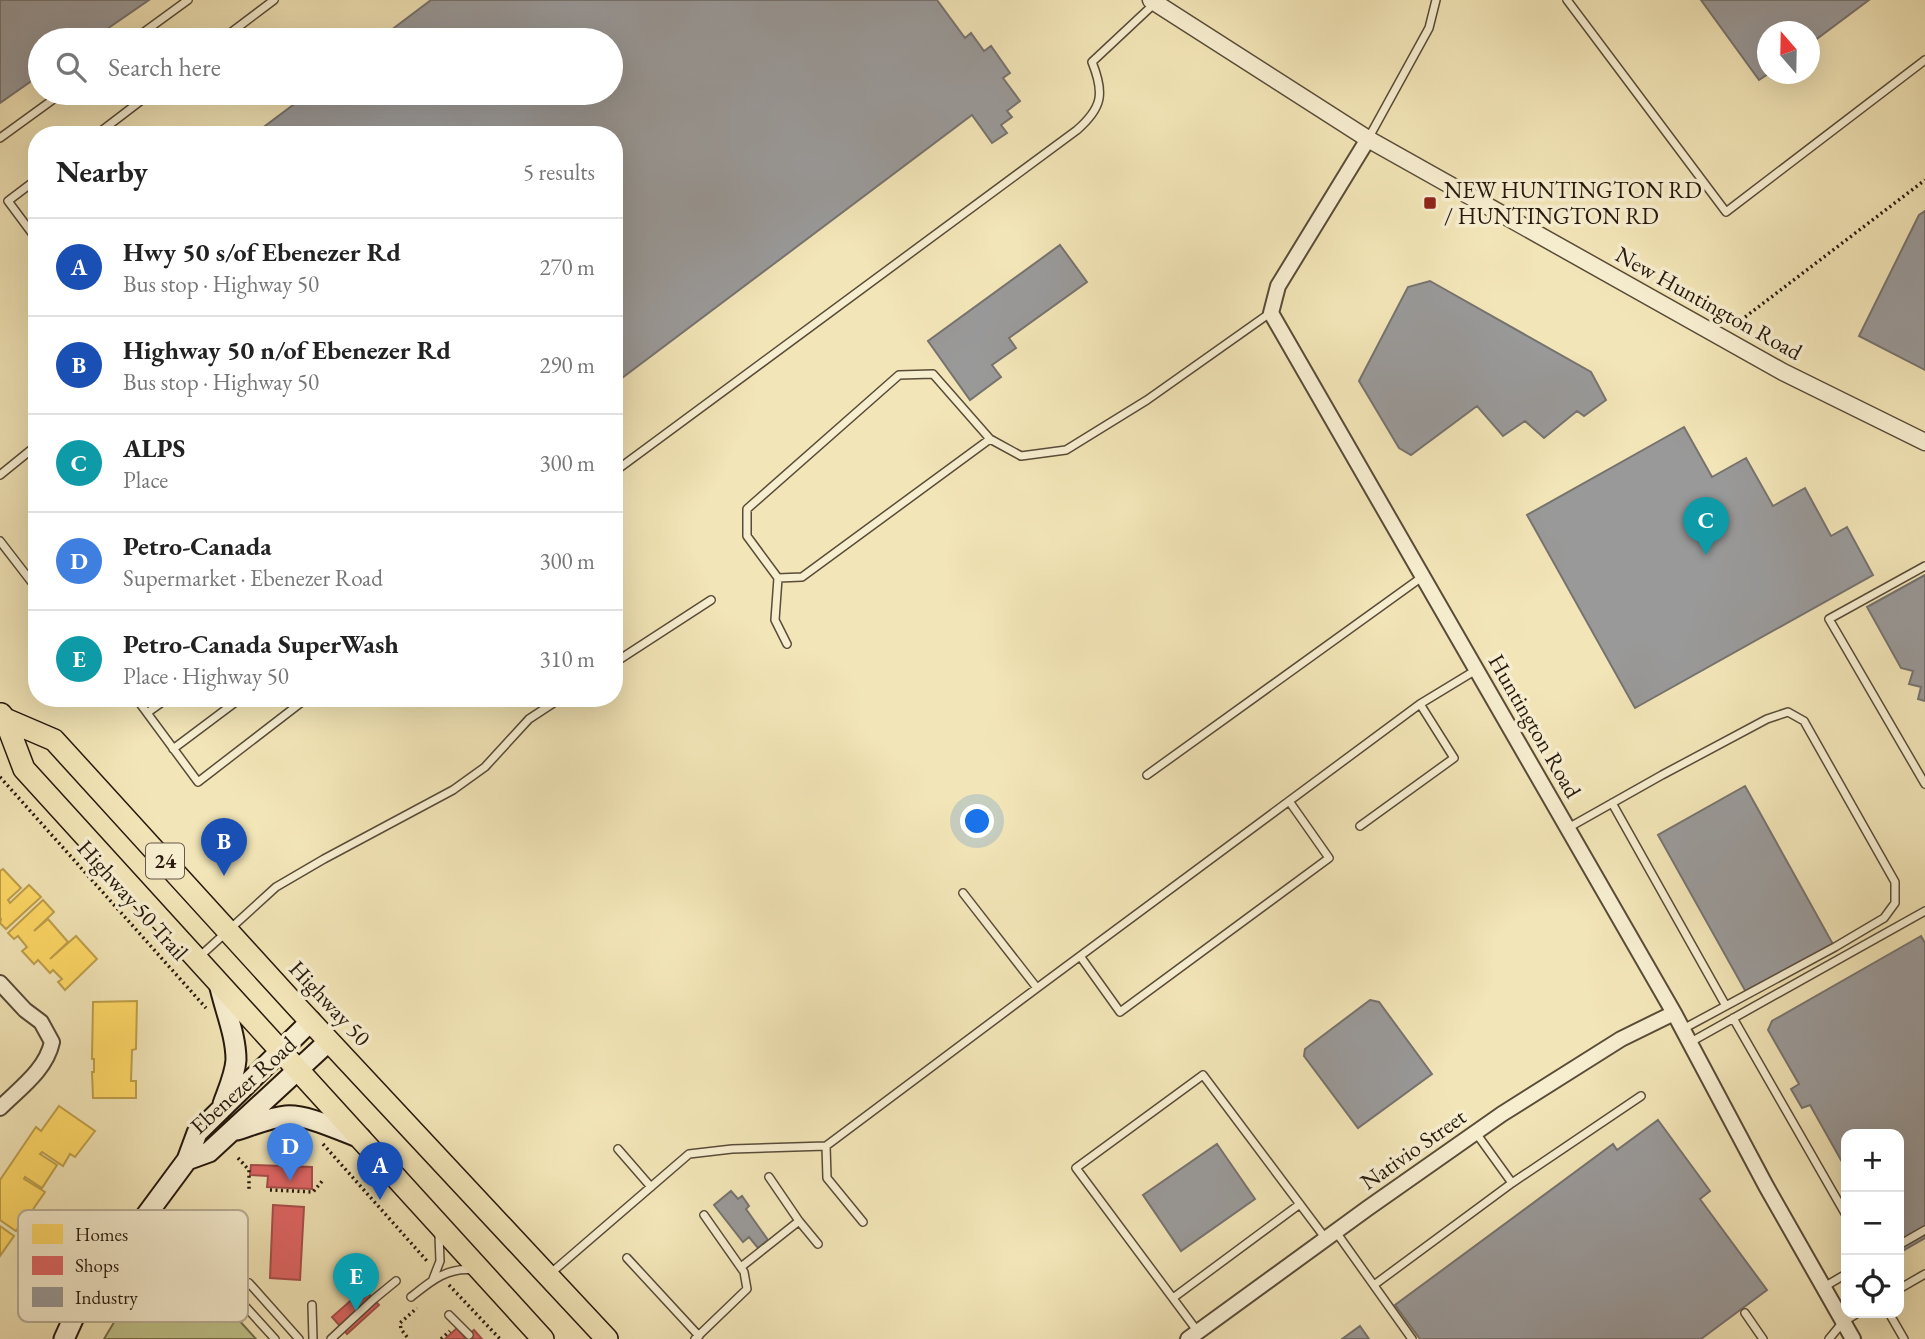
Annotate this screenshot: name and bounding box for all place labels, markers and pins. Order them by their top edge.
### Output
place label: NEW HUNTINGTON RD / HUNTINGTON RD [1444,175,1702,231]
marker: NEW HUNTINGTON RD / HUNTINGTON RD [1422,195,1438,211]
pin: C [1683,497,1729,555]
pin: B [201,818,247,876]
pin: D [267,1123,313,1181]
pin: A [357,1142,403,1200]
pin: E [333,1253,379,1311]

